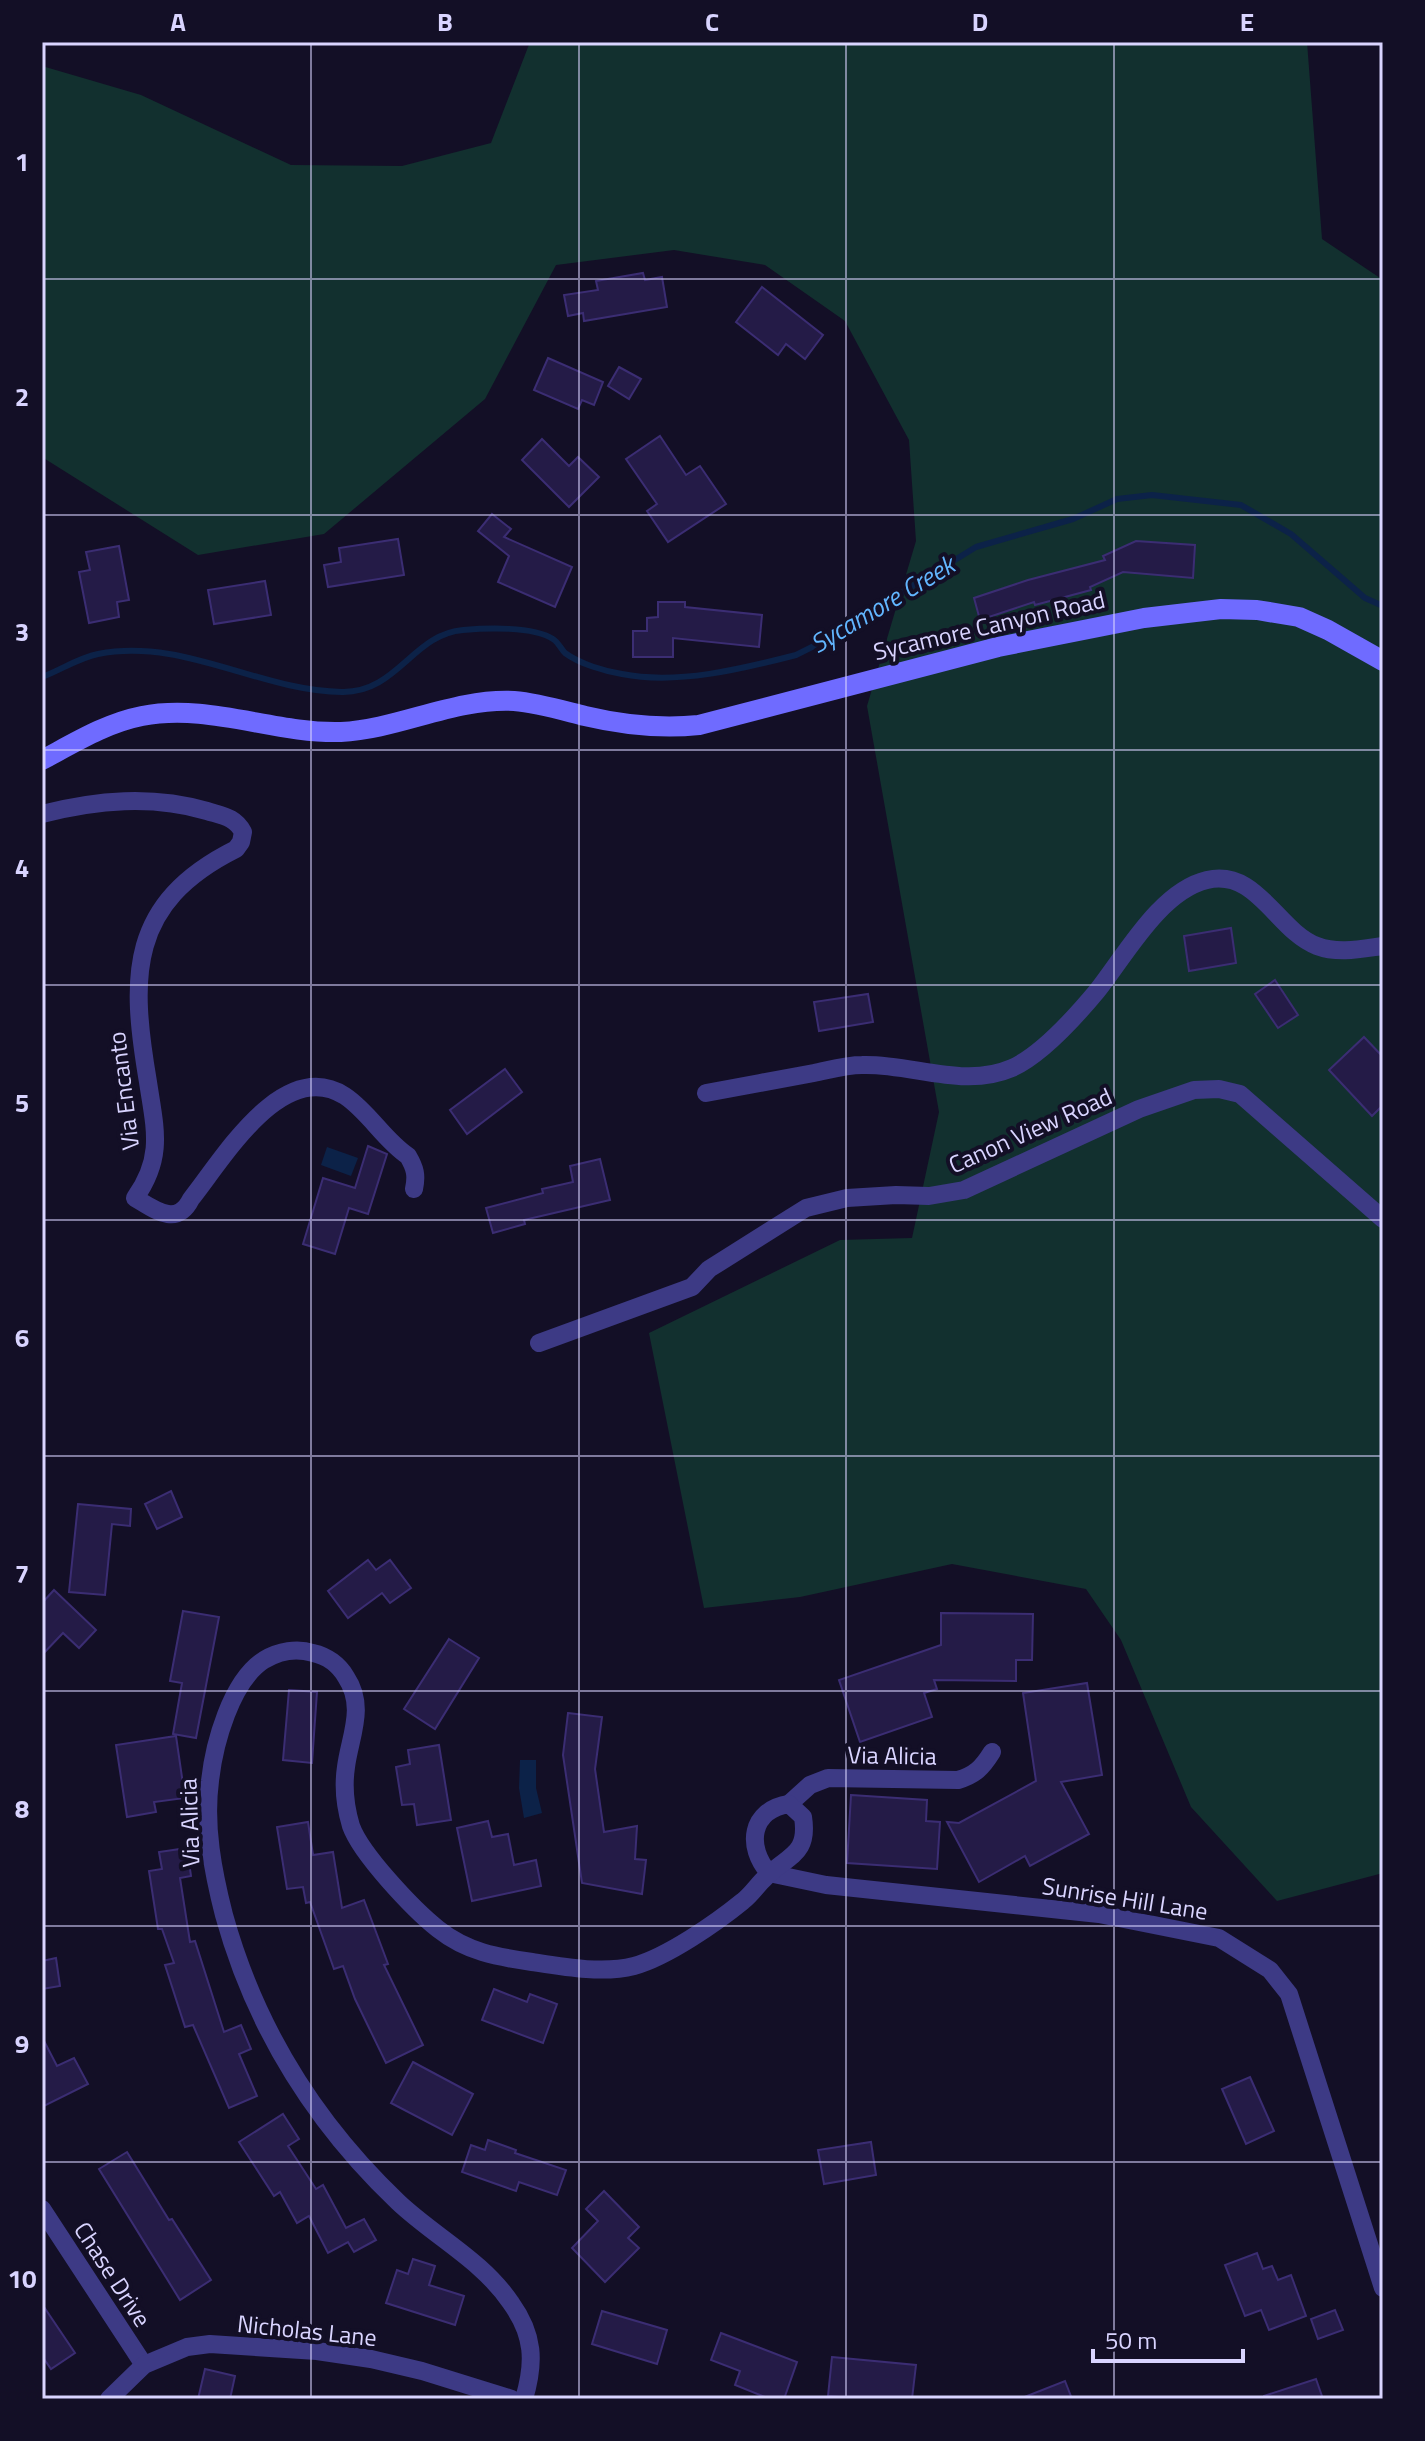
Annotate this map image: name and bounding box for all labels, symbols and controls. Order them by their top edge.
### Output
text: A [170,2,186,41]
text: B [437,2,453,41]
text: C [705,2,719,41]
text: D [972,2,988,41]
text: E [1240,2,1254,41]
text: 1 [15,142,29,181]
text: 2 [15,377,29,416]
water label: Sycamore Creek [802,544,965,663]
street label: Sycamore Canyon Road [870,581,1108,669]
text: 3 [15,612,29,651]
text: 4 [15,848,29,887]
street label: Via Encanto [98,1030,148,1152]
street label: Canon View Road [942,1078,1118,1182]
text: 5 [15,1083,29,1122]
text: 6 [15,1318,29,1357]
text: 7 [15,1554,29,1593]
street label: Via Alicia [847,1736,937,1774]
street label: Via Alicia [169,1778,209,1868]
text: 8 [15,1789,29,1828]
street label: Sunrise Hill Lane [1040,1867,1210,1929]
text: 9 [15,2024,29,2063]
street label: Chase Drive [65,2214,161,2334]
text: 10 [7,2259,37,2298]
street label: Nicholas Lane [235,2305,379,2355]
scale bar [1093,2313,1243,2363]
text: 50 m [1105,2322,1157,2358]

